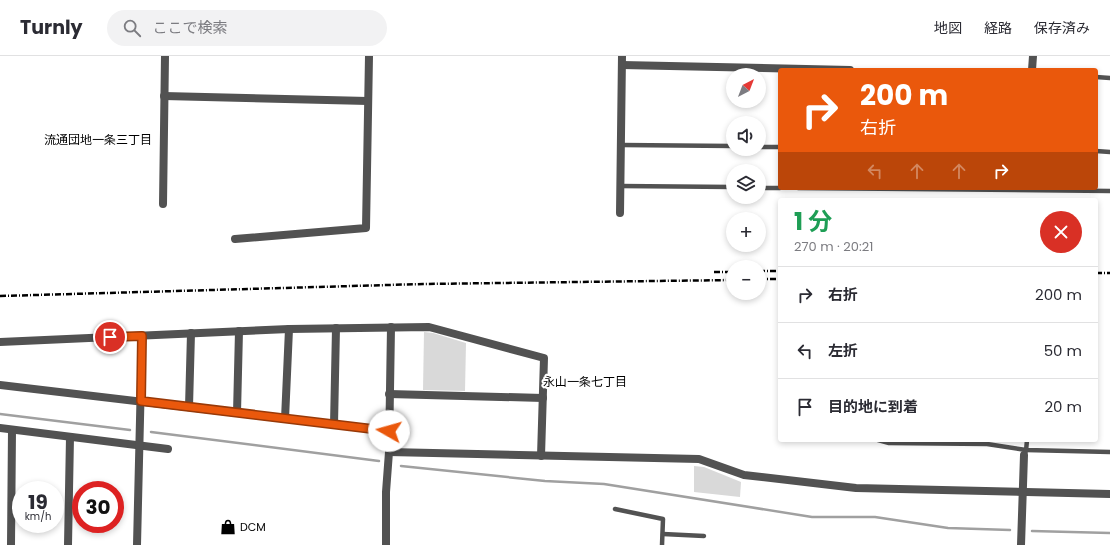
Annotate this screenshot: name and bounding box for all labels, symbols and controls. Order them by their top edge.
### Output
search box [107,10,387,46]
text: Turnly [20,14,83,41]
icon: search [121,17,143,39]
text: ここで検索 [153,17,228,38]
text: 地図 [934,18,962,38]
text: 経路 [984,18,1012,38]
text: 保存済み [1034,18,1090,38]
north arrow [726,68,766,108]
map controls [726,68,766,300]
text: 200 m [860,76,948,115]
icon: right [794,84,846,136]
text: 右折 [860,115,896,140]
button: sound [726,116,766,156]
district label: 流通団地一条三丁目 [44,131,152,148]
icon: left [864,160,886,182]
icon: ahead [906,160,928,182]
icon: ahead [948,160,970,182]
icon: right [990,160,1012,182]
button: layers [726,164,766,204]
text: 1 分 [794,205,832,238]
button: close [1040,211,1082,253]
button: + [726,212,766,252]
text: 270 m · 20:21 [794,237,873,256]
button: − [726,260,766,300]
icon: right [794,284,816,306]
text: 右折 [828,284,858,305]
text: 200 m [1035,284,1082,305]
pin [93,320,127,354]
icon: arrive [99,326,121,348]
icon: left [794,340,816,362]
text: 左折 [828,340,858,361]
text: 50 m [1044,340,1082,361]
district label: 永山一条七丁目 [543,373,627,390]
icon: arrive [794,396,816,418]
text: 目的地に到着 [828,396,918,417]
text: 20 m [1044,396,1082,417]
position arrow [368,410,410,452]
speed limit sign: 30 [72,481,124,533]
text: 19 [28,488,48,516]
text: km/h [25,509,51,524]
shop icon: DCM [219,518,237,536]
place label: DCM [240,519,266,535]

